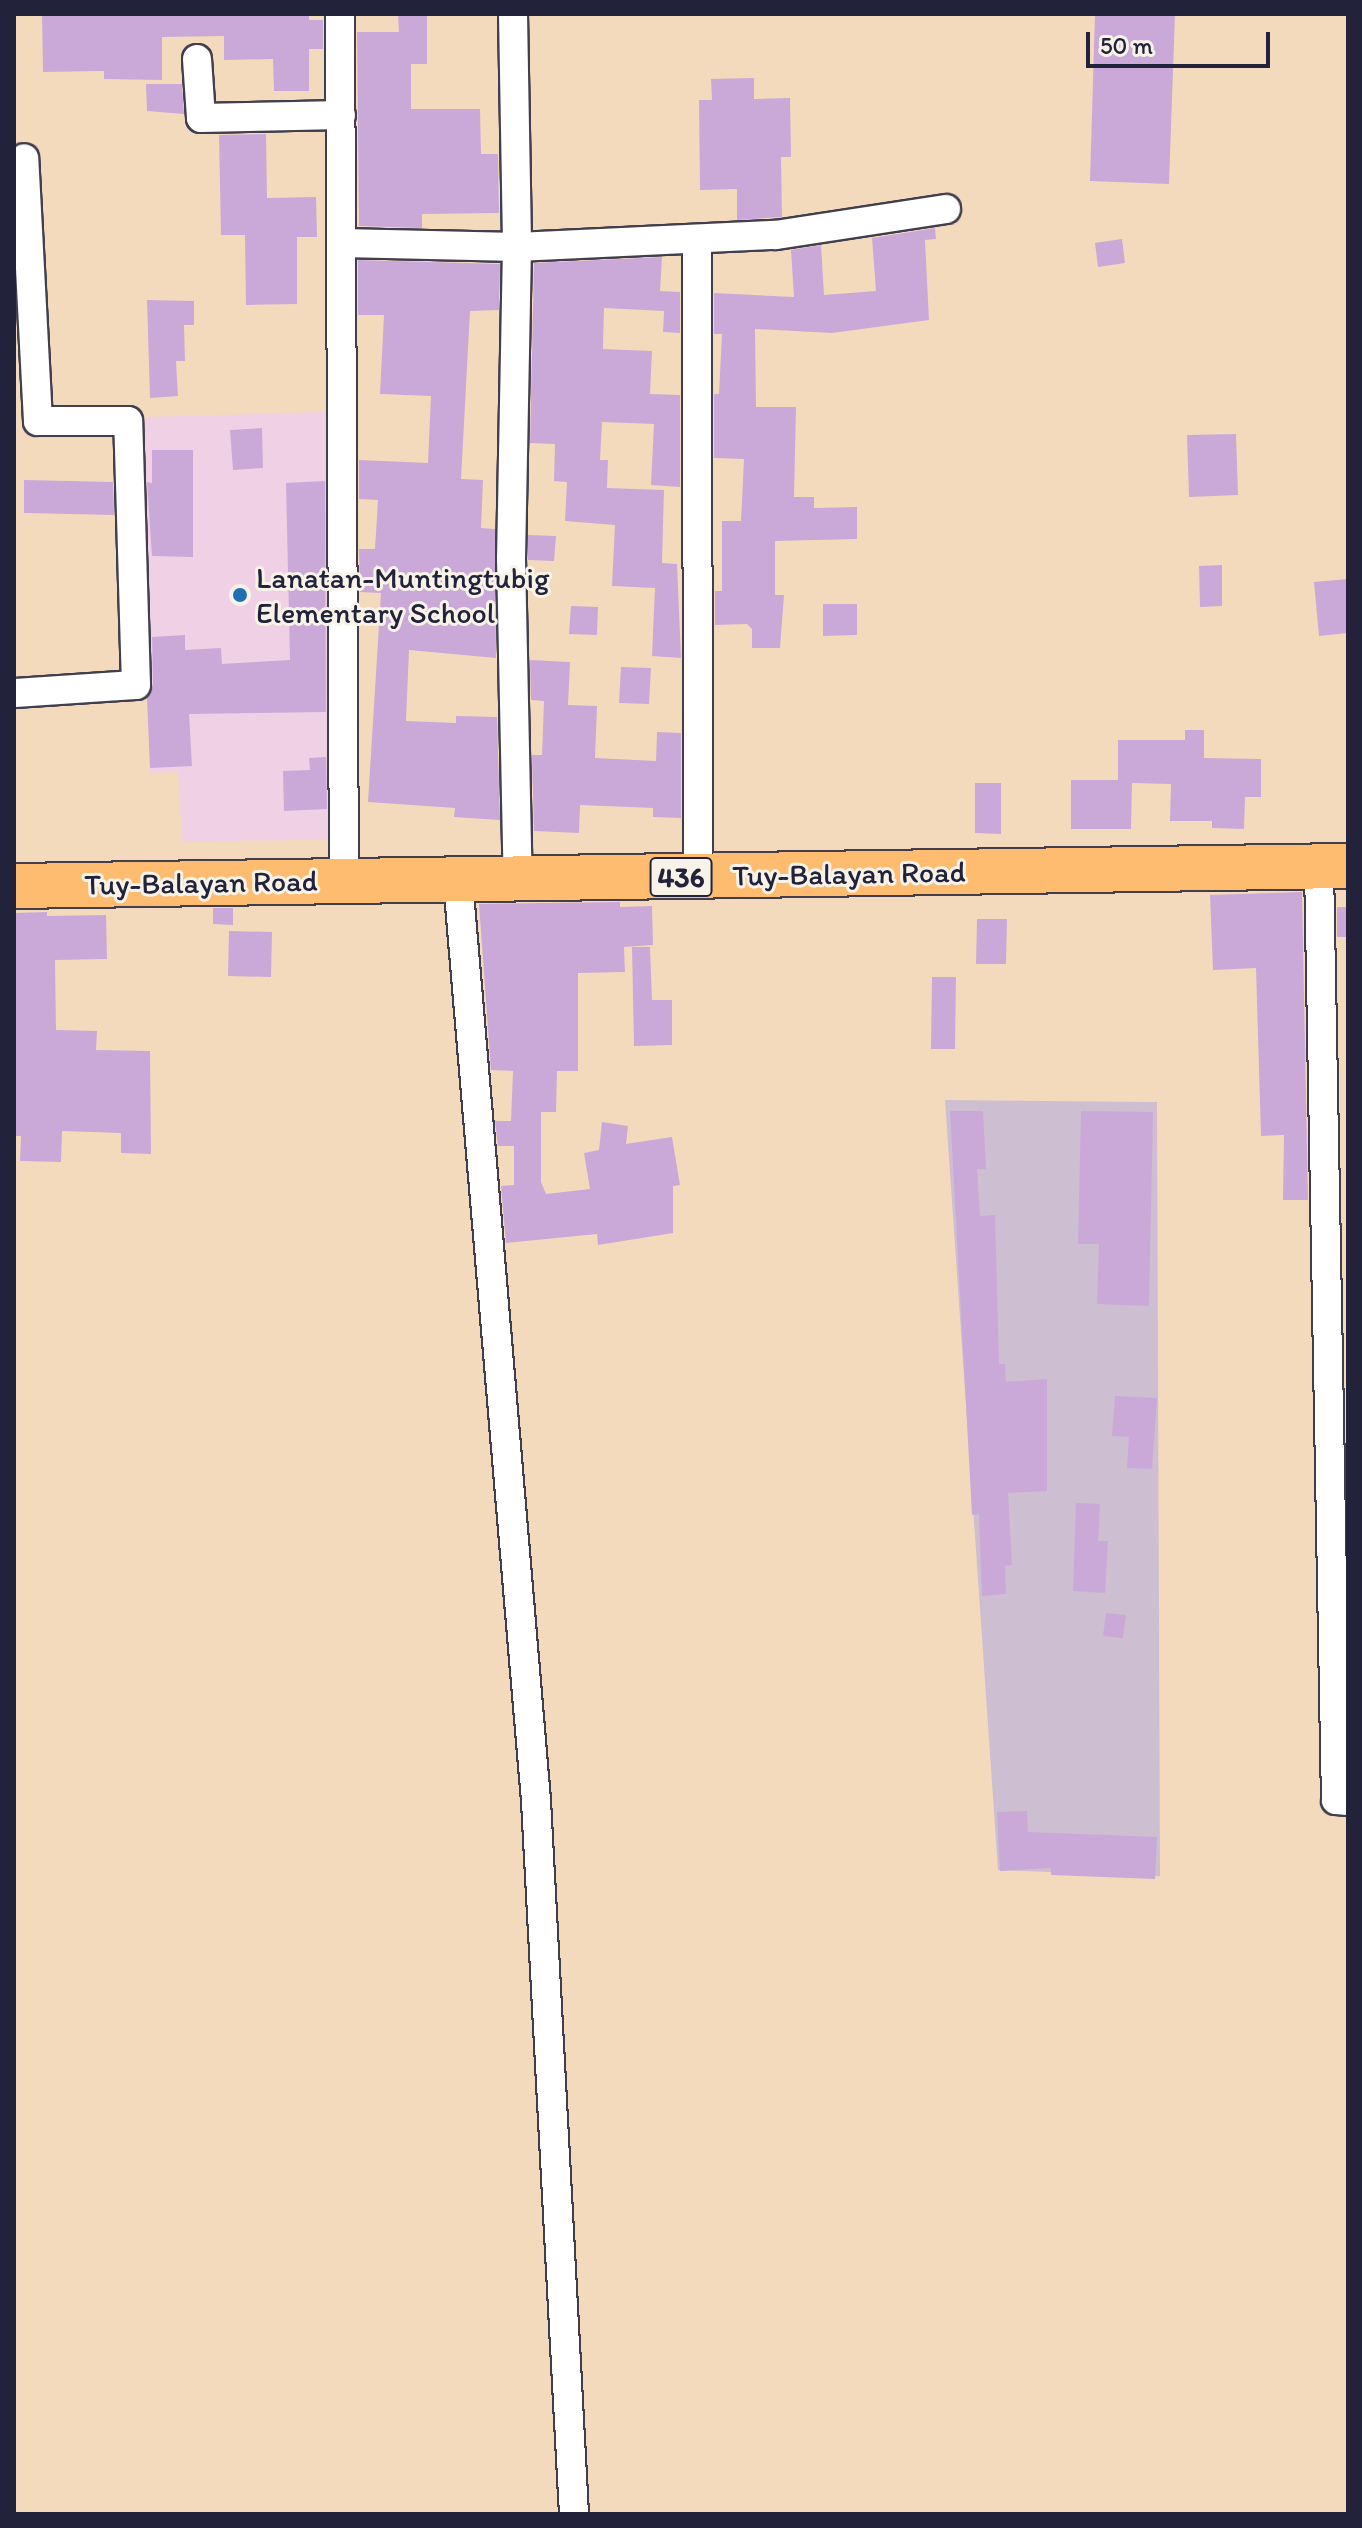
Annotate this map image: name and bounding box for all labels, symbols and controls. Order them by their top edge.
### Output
scale bar [1090,16,1274,66]
text: 50 m [1100,31,1153,60]
place label: Lanatan-Muntingtubig Elementary School [256,560,549,630]
marker: Lanatan-Muntingtubig Elementary School [231,586,249,604]
road number: 436 [649,853,713,901]
street label: Tuy-Balayan Road [732,854,966,894]
street label: Tuy-Balayan Road [84,863,318,903]

